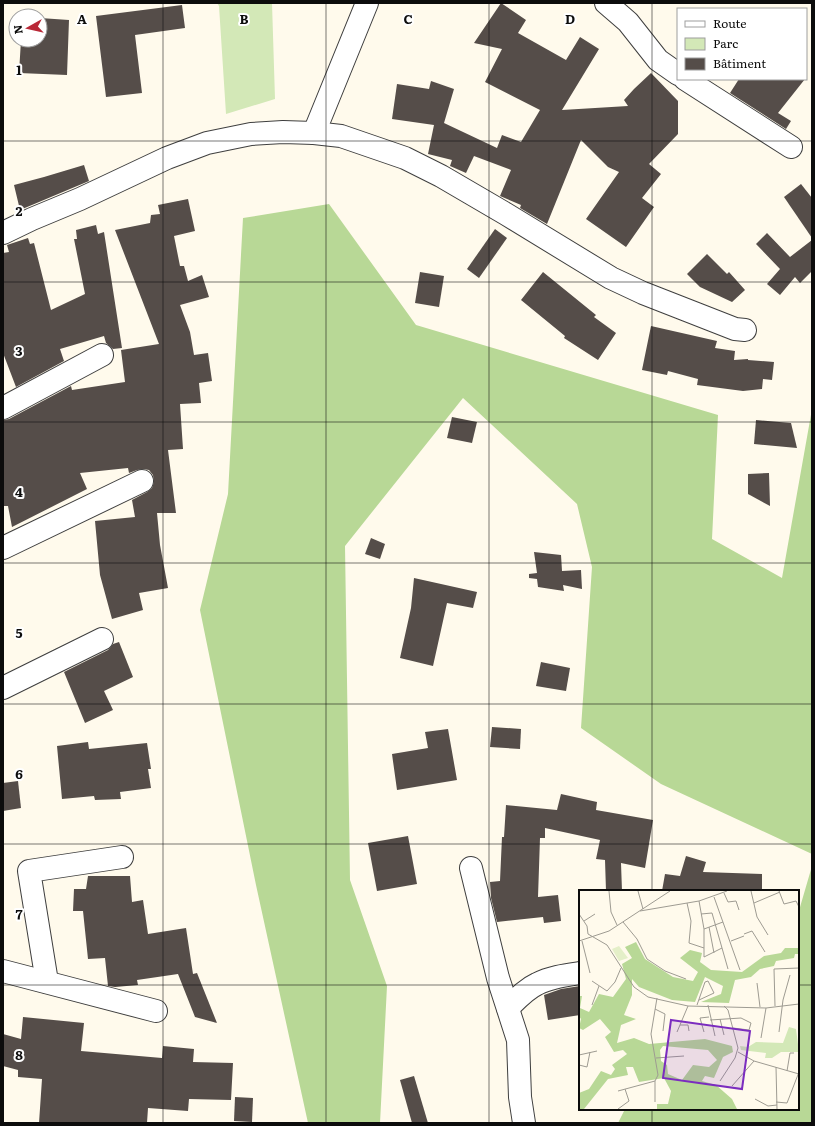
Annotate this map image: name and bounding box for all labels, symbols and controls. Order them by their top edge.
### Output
north arrow [8,8,48,48]
legend [677,8,807,80]
text: A [77,9,87,28]
text: B [240,9,249,28]
text: C [403,9,413,28]
text: D [565,9,575,28]
text: Route [713,14,747,32]
text: N [9,24,26,35]
text: Parc [713,34,738,52]
text: Bâtiment [713,54,766,72]
text: 1 [16,60,22,79]
text: 2 [16,201,23,220]
text: 3 [15,341,23,360]
text: 4 [15,482,23,501]
text: 5 [15,623,23,642]
text: 6 [15,764,23,783]
inset map [579,890,799,1110]
text: 7 [15,904,23,923]
text: 8 [15,1045,23,1064]

